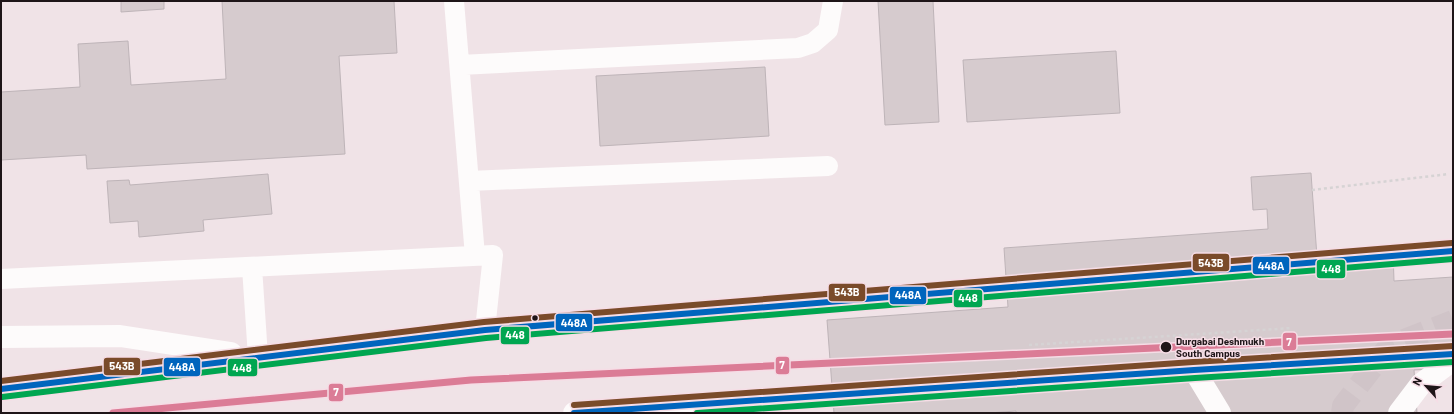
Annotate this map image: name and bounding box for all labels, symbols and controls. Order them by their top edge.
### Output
line badge: 543B [1192,253,1230,272]
text: 543B [1198,256,1224,269]
line badge: 448A [1252,256,1290,275]
text: 448A [1258,259,1285,272]
line badge: 448 [1316,259,1346,279]
text: 448 [1321,262,1341,275]
line badge: 543B [828,283,866,302]
text: 543B [834,285,860,298]
line badge: 448A [889,286,927,305]
text: 448A [895,288,922,301]
line badge: 448 [953,289,983,308]
text: 448 [958,291,978,304]
unlabelled marker [530,313,540,323]
line badge: 448A [555,313,593,332]
text: 448A [561,316,588,329]
line badge: 448 [500,326,530,345]
text: 448 [505,328,525,341]
line badge: 7 [1282,332,1297,351]
place label: Durgabai Deshmukh South Campus [1176,335,1264,359]
text: 7 [1286,335,1292,348]
marker: Durgabai Deshmukh South Campus [1159,340,1173,354]
line badge: 7 [775,356,790,375]
line badge: 543B [103,357,141,376]
line badge: 448A [163,357,201,377]
line badge: 448 [227,358,258,377]
text: 7 [779,358,785,371]
text: 543B [109,359,135,372]
text: 448A [169,360,196,373]
text: 448 [232,361,252,374]
north arrow [1406,366,1446,406]
text: N [1409,375,1424,387]
line badge: 7 [328,383,344,402]
text: 7 [333,385,339,398]

